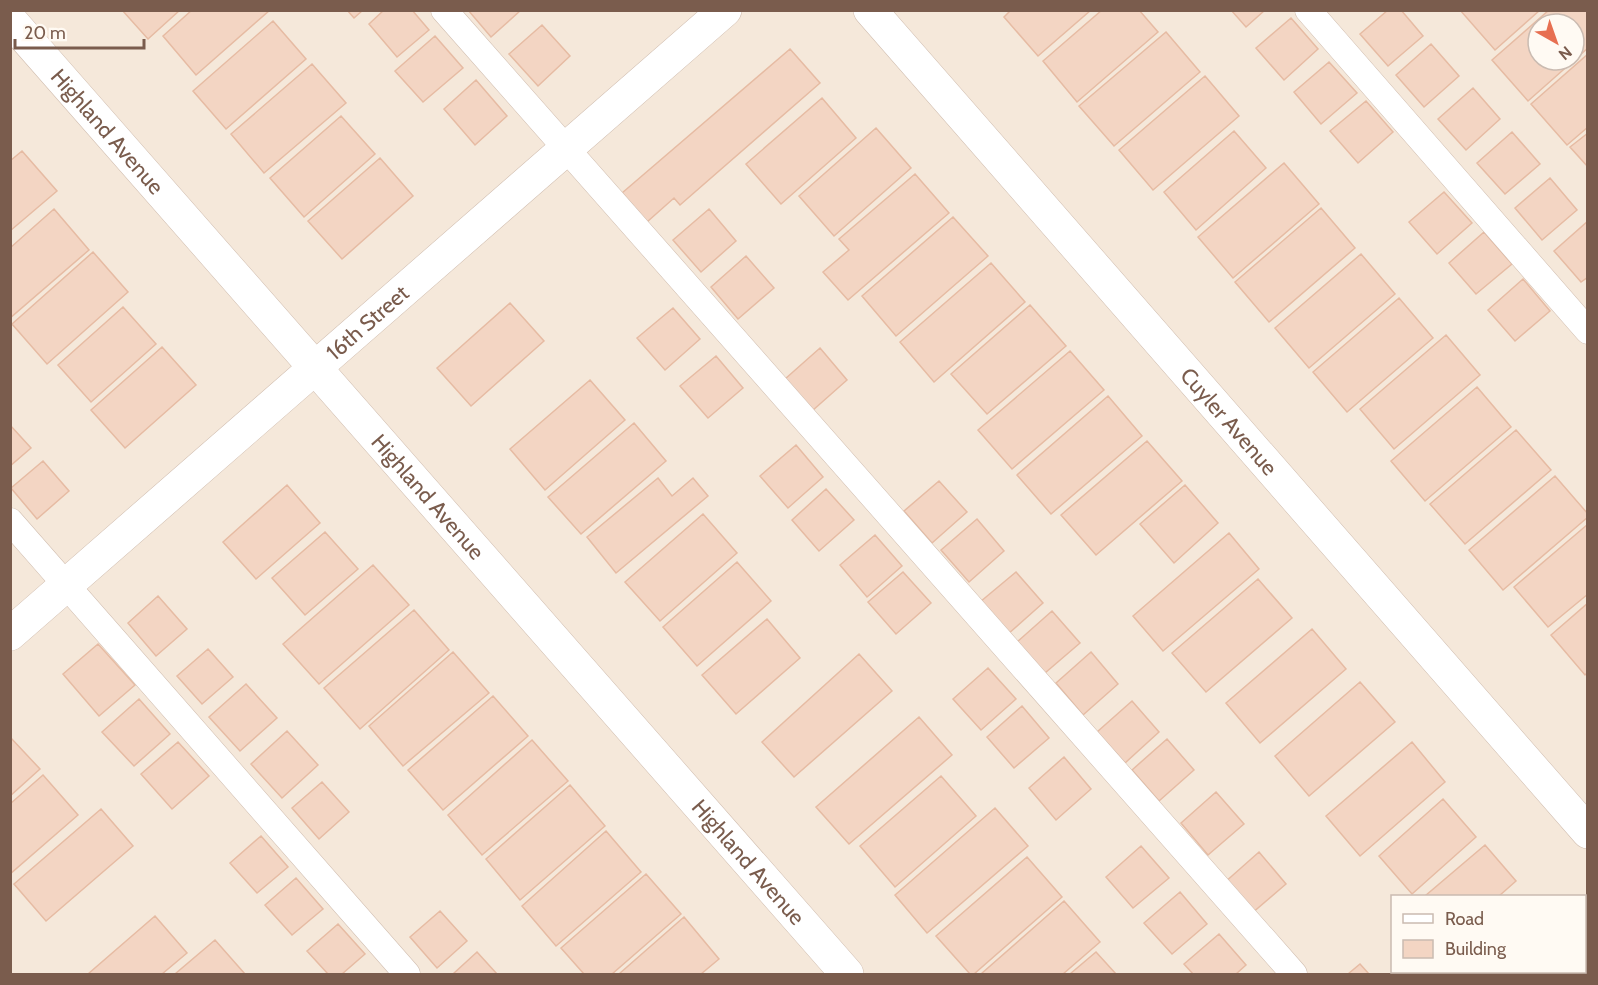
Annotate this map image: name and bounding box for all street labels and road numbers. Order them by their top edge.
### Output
street label: Highland Avenue [45,63,169,200]
street label: 16th Street [321,279,415,366]
street label: Cuyler Avenue [1175,362,1283,481]
street label: Highland Avenue [366,429,490,565]
street label: Highland Avenue [686,794,811,931]

